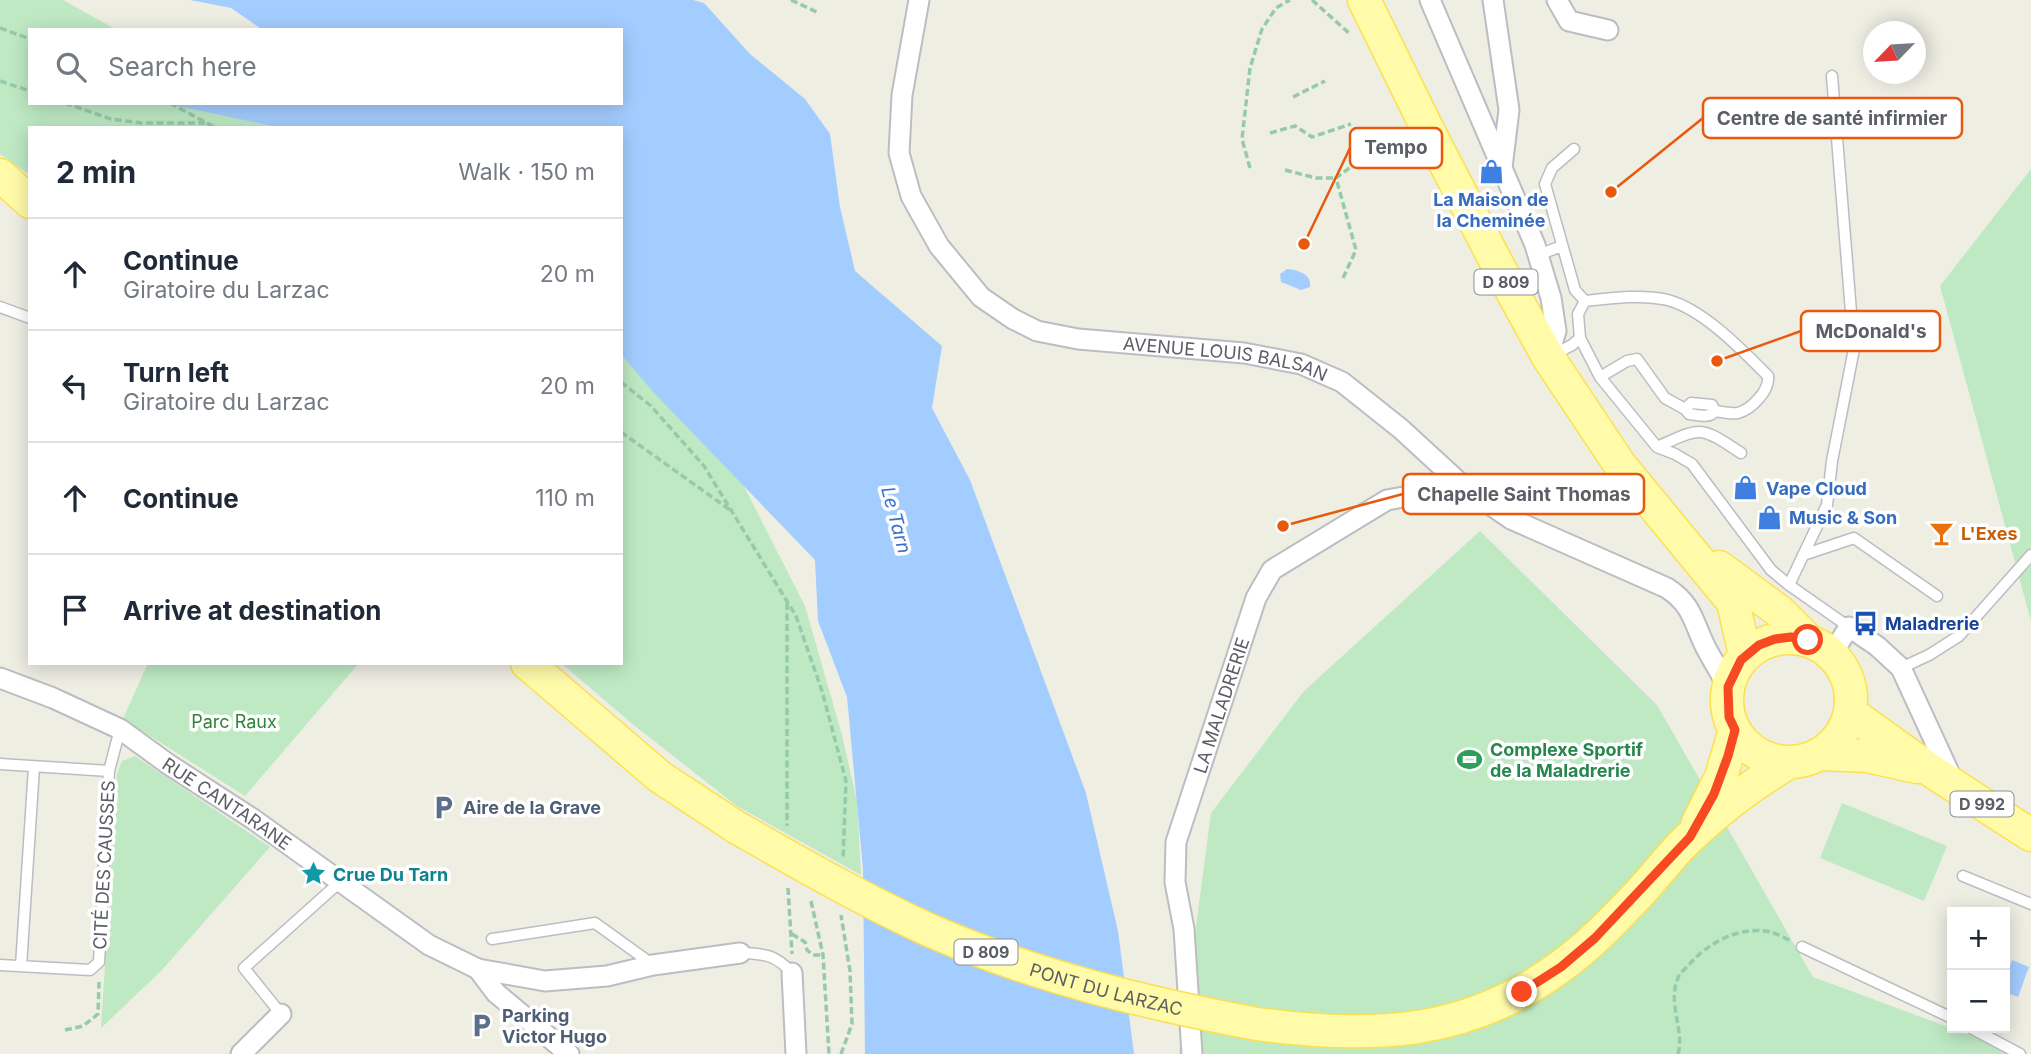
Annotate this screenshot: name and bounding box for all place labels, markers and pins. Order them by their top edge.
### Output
callout: Centre de santé infirmier [1703,98,1962,138]
callout: Tempo [1350,128,1442,168]
shop icon: La Maison de la Cheminée [1477,158,1505,186]
place label: La Maison de la Cheminée [1433,189,1549,231]
callout: McDonald's [1801,311,1940,351]
callout: Chapelle Saint Thomas [1403,474,1644,514]
shop icon: Vape Cloud [1732,474,1760,502]
place label: Vape Cloud [1766,478,1867,499]
shop icon: Music & Son [1755,503,1783,531]
place label: Music & Son [1789,507,1897,528]
bar icon: L'Exes [1927,519,1955,547]
place label: L'Exes [1961,523,2017,544]
bus stop icon: Maladrerie [1851,609,1879,637]
place label: Maladrerie [1885,613,1980,634]
place label: Complexe Sportif de la Maladrerie [1490,739,1643,781]
sports icon: Complexe Sportif de la Maladrerie [1456,745,1484,773]
parking icon: Aire de la Grave [429,793,457,821]
place label: Aire de la Grave [463,797,601,818]
place icon: Crue Du Tarn [299,860,327,888]
place label: Crue Du Tarn [333,864,448,885]
place label: Parking Victor Hugo [502,1005,607,1047]
parking icon: Parking Victor Hugo [468,1011,496,1039]

